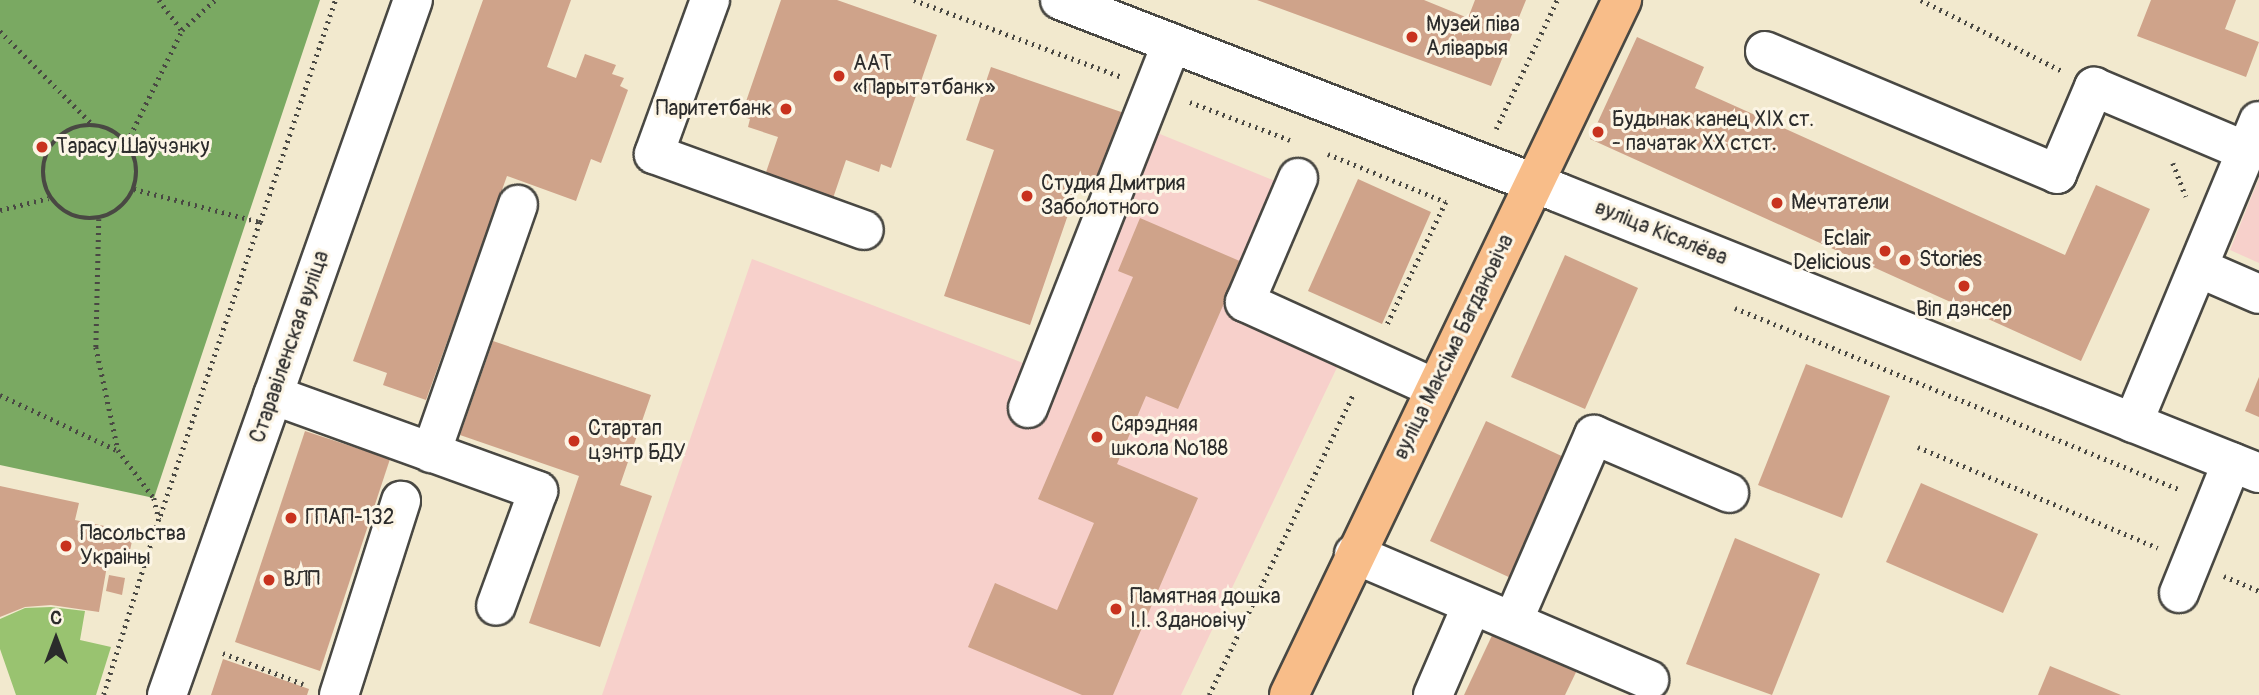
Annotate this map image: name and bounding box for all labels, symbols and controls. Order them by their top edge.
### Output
place label: Музей піва Аліварыя [1426,12,1520,62]
marker: Музей піва Аліварыя [1404,29,1420,45]
place label: ААТ «Парытэтбанк» [853,51,995,101]
marker: ААТ «Парытэтбанк» [831,68,847,84]
place label: Паритетбанк [656,96,772,122]
marker: Паритетбанк [778,101,794,117]
place label: Будынак канец XIX ст. - пачатак XX стст. [1612,107,1814,157]
marker: Будынак канец XIX ст. - пачатак XX стст. [1590,124,1606,140]
place label: Тарасу Шаўчэнку [56,134,209,160]
marker: Тарасу Шаўчэнку [34,139,50,155]
place label: Студия Дмитрия Заболотного [1041,171,1185,221]
marker: Студия Дмитрия Заболотного [1019,188,1035,204]
place label: Мечтатели [1791,190,1889,216]
street label: вуліца Кісялёва [1591,195,1731,271]
marker: Мечтатели [1769,195,1785,211]
place label: Eclair Delicious [1793,226,1871,276]
street label: вуліца Максіма Багдановіча [1389,230,1519,464]
marker: Eclair Delicious [1877,243,1893,259]
place label: Stories [1919,247,1982,273]
street label: Старавіленская вуліца [245,248,335,446]
marker: Stories [1897,252,1913,268]
marker: Віп дэнсер [1956,278,1972,294]
place label: Віп дэнсер [1916,297,2012,323]
place label: Сярэдняя школа №188 [1111,412,1228,462]
place label: Стартап цэнтр БДУ [588,416,686,466]
marker: Сярэдняя школа №188 [1089,429,1105,445]
marker: Стартап цэнтр БДУ [566,433,582,449]
place label: ГПАП-132 [305,505,395,531]
marker: ГПАП-132 [283,510,299,526]
place label: Пасольства Украіны [80,521,186,571]
marker: Пасольства Украіны [58,538,74,554]
place label: ВЛП [283,567,320,593]
marker: ВЛП [261,572,277,588]
place label: Памятная дошка І.І. Здановічу [1130,584,1281,634]
marker: Памятная дошка І.І. Здановічу [1108,601,1124,617]
north arrow [21,604,91,674]
text: С [50,606,62,630]

